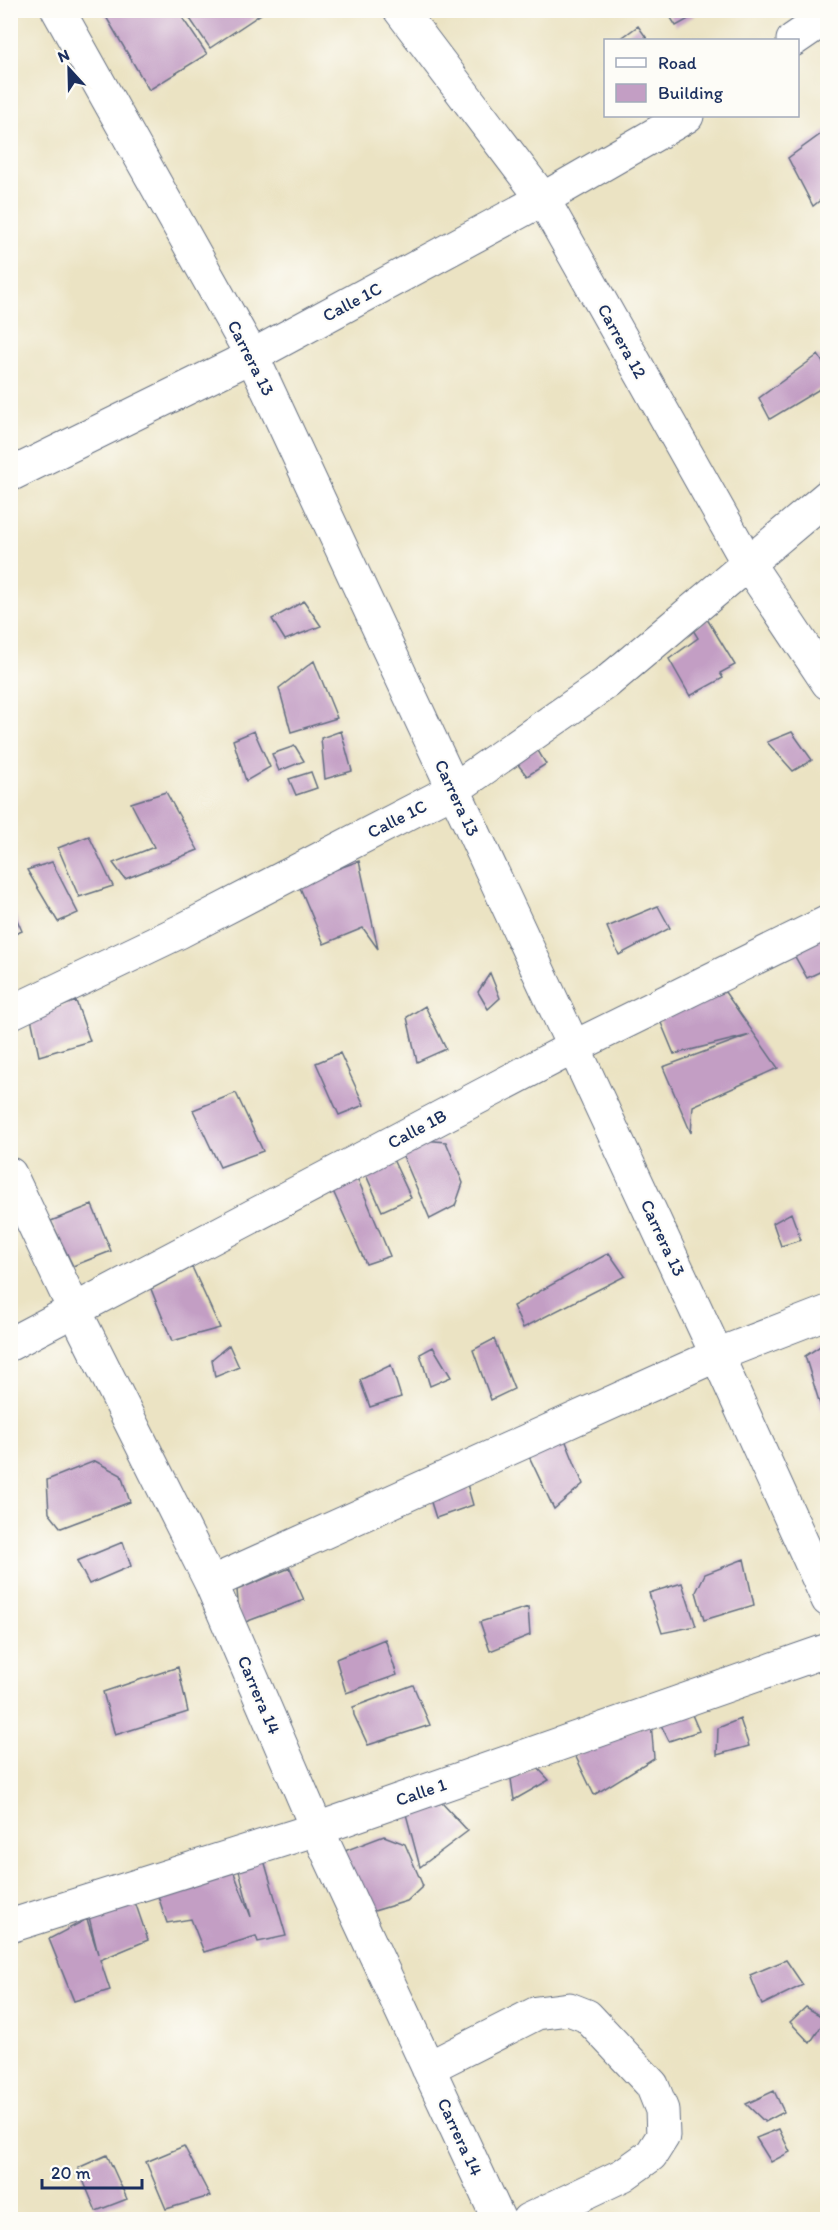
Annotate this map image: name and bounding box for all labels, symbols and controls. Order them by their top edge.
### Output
north arrow [39,39,99,99]
legend [604,39,799,117]
text: N [55,45,72,66]
text: Road [658,52,697,74]
text: Building [658,82,724,104]
street label: Calle 1C [319,277,385,327]
street label: Carrera 12 [593,300,652,383]
street label: Carrera 13 [223,316,280,400]
street label: Carrera 13 [430,756,484,840]
street label: Calle 1C [364,795,430,843]
street label: Calle 1B [384,1104,450,1154]
street label: Carrera 13 [636,1196,690,1280]
street label: Carrera 14 [233,1652,285,1738]
street label: Calle 1 [393,1773,449,1811]
street label: Carrera 14 [432,2095,488,2179]
scale bar [42,2152,142,2190]
text: 20 m [51,2162,91,2184]

